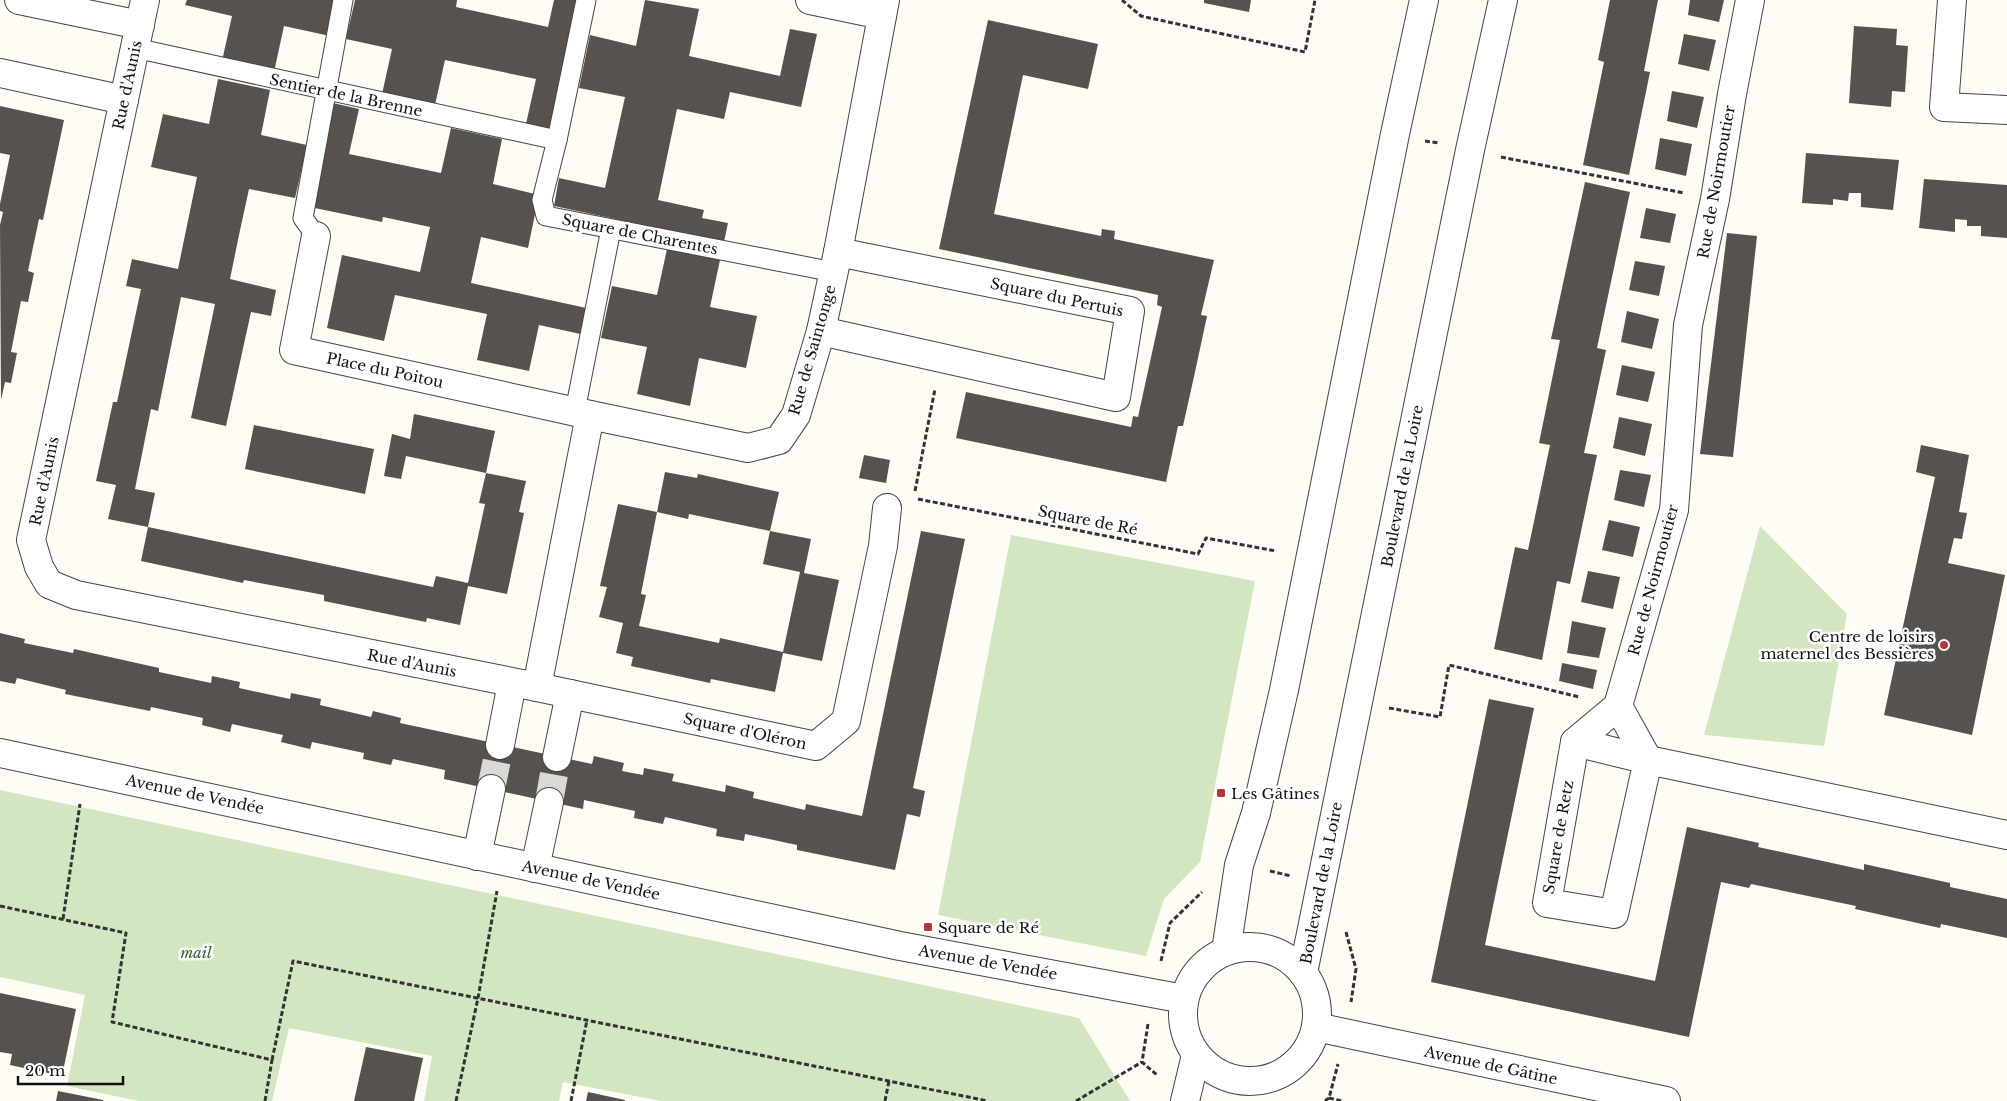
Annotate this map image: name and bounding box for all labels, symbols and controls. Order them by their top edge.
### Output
street label: Rue d'Aunis [108,38,146,131]
street label: Sentier de la Brenne [268,70,424,120]
street label: Rue de Noirmoutier [1693,103,1739,260]
street label: Square de Charentes [560,210,720,258]
street label: Square du Pertuis [989,274,1125,320]
street label: Rue de Saintonge [784,283,840,417]
street label: Place du Poitou [325,348,445,392]
street label: Boulevard de la Loire [1377,403,1427,569]
street label: Rue d'Aunis [25,434,63,527]
street label: Square de Ré [1037,501,1139,539]
street label: Rue de Noirmoutier [1624,502,1683,658]
place label: Centre de loisirs maternel des Bessières [1760,627,1934,663]
marker: Centre de loisirs maternel des Bessières [1938,639,1950,651]
street label: Rue d'Aunis [366,645,459,681]
street label: Square d'Oléron [682,709,808,753]
street label: Avenue de Vendée [123,770,266,818]
street label: Square de Retz [1539,779,1577,895]
place label: Les Gâtines [1231,784,1320,803]
marker: Les Gâtines [1215,787,1227,799]
street label: Boulevard de la Loire [1296,800,1346,966]
street label: Avenue de Vendée [519,856,662,904]
place label: Square de Ré [938,918,1039,937]
marker: Square de Ré [922,921,934,933]
street label: Avenue de Vendée [916,940,1059,984]
park label: mail [180,943,212,962]
street label: Avenue de Gâtine [1422,1041,1559,1088]
scale bar [18,1054,122,1086]
text: 20 m [25,1061,65,1080]

